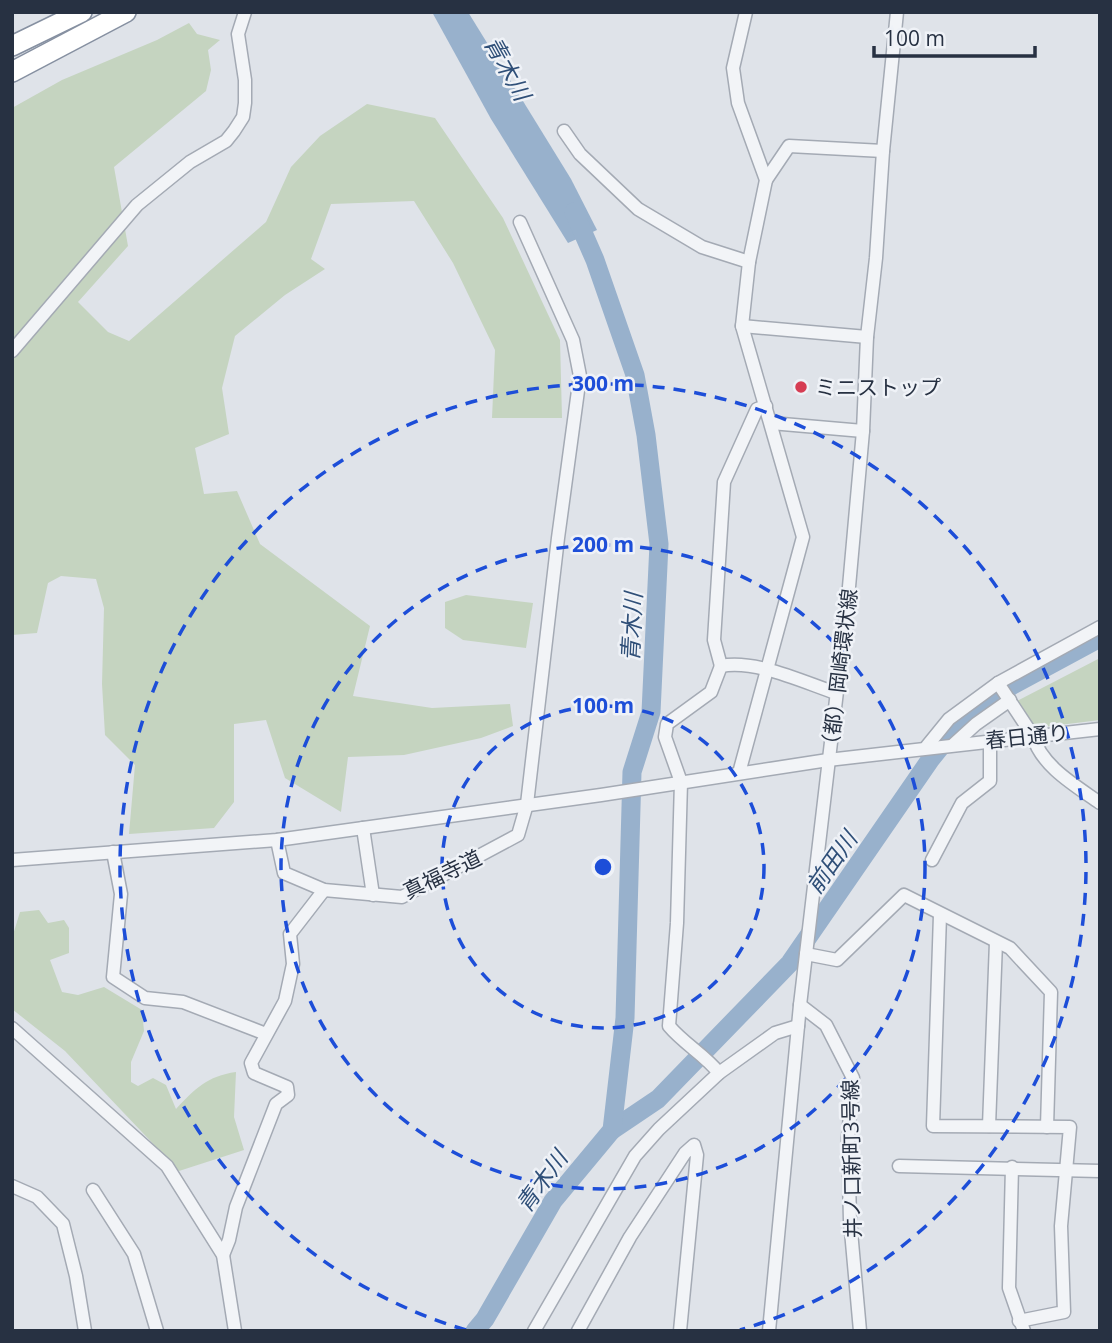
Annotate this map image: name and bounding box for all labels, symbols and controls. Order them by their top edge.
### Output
scale bar [874,14,1035,58]
text: 100 m [884,24,945,52]
water label: 青木川 [477,30,540,109]
text: 300 m [572,369,634,397]
place label: ミニストップ [815,373,941,401]
marker: ミニストップ [793,379,809,395]
text: 200 m [572,530,634,558]
street label: （都）岡崎環状線 [815,587,863,757]
water label: 青木川 [613,589,649,662]
text: 100 m [572,691,634,719]
street label: 春日通り [984,718,1070,754]
water label: 前田川 [798,822,866,899]
street label: 真福寺道 [398,843,486,905]
centre of rings [591,855,615,879]
street label: 井ノ口新町3号線 [836,1079,866,1239]
water label: 青木川 [508,1141,576,1218]

